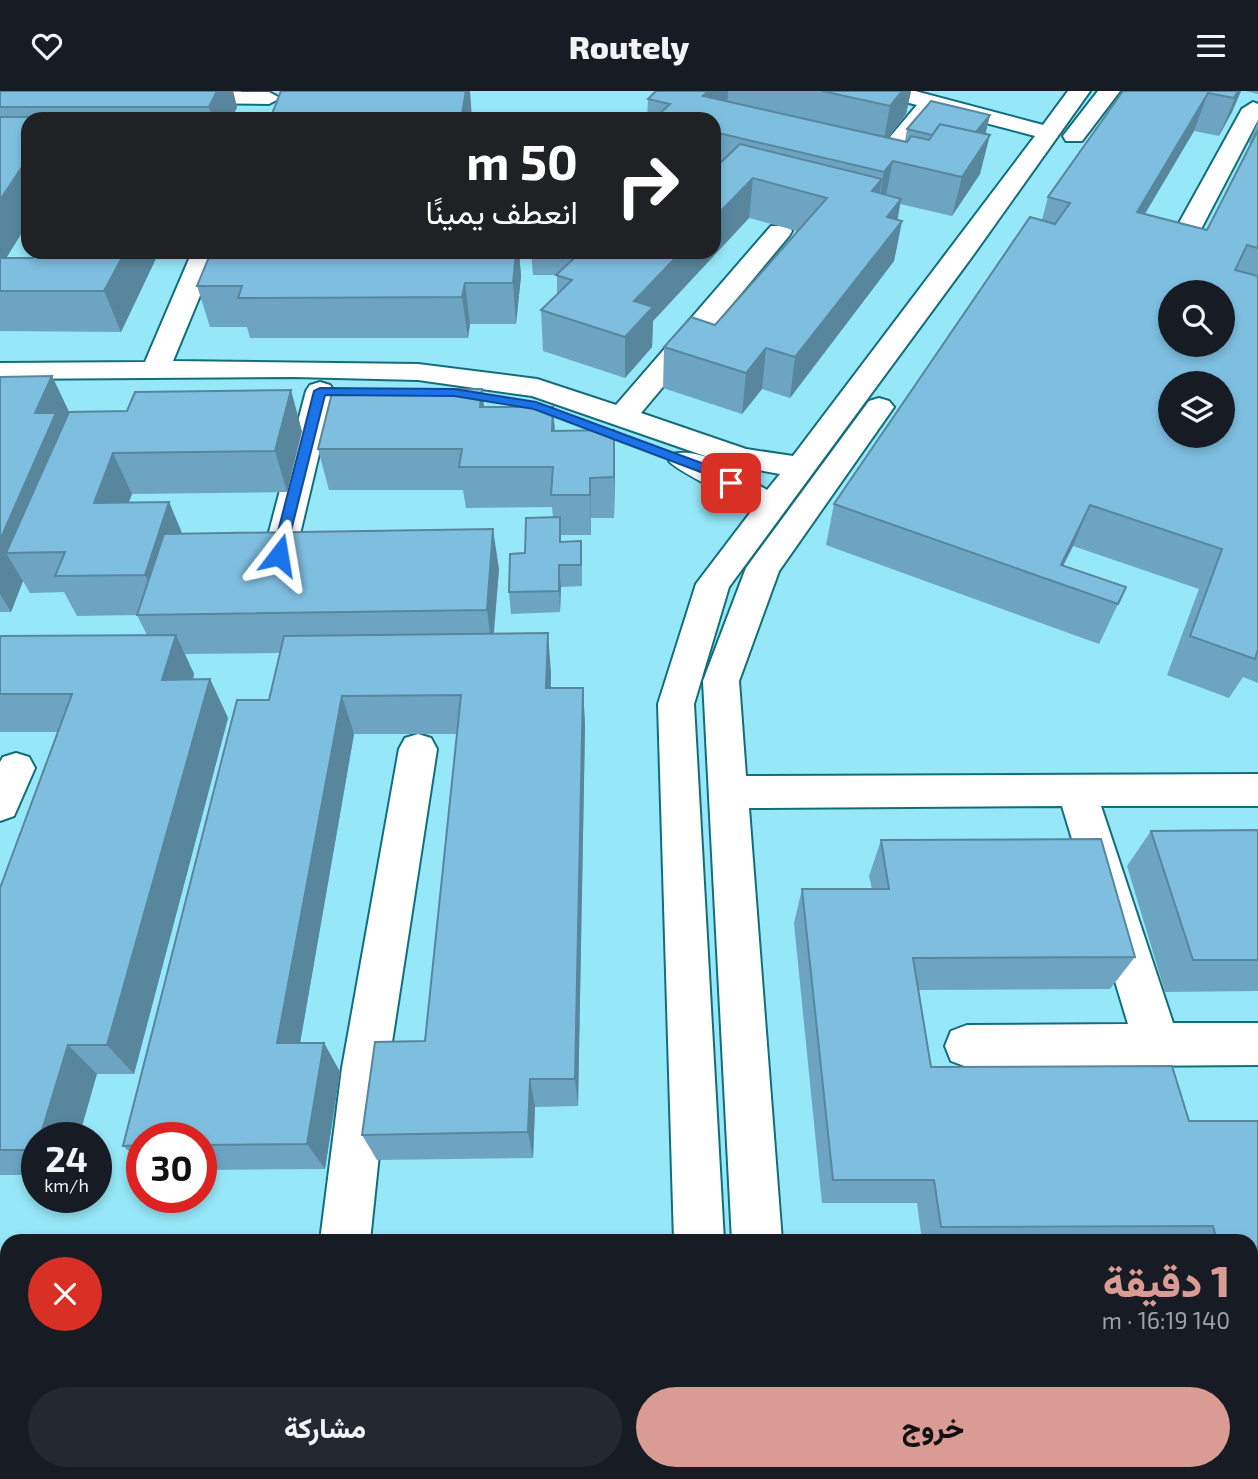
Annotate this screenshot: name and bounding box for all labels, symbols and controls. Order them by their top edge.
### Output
icon: heart [28,27,66,65]
text: Routely [569,27,689,65]
icon: menu [1192,27,1230,65]
text: 50 m [466,131,578,190]
icon: right [602,140,693,231]
text: انعطف يمينًا [426,192,578,230]
map controls [1158,280,1235,448]
button: search [1158,280,1235,357]
button: layers [1158,371,1235,448]
pin [701,453,761,513]
icon: arrive [712,464,750,502]
position arrow [242,518,316,592]
speed limit sign: 30 [126,1122,217,1213]
text: 24 [45,1137,88,1179]
text: km/h [44,1174,89,1196]
text: 1 دقيقة [1103,1255,1230,1305]
button: close [28,1257,102,1331]
text: 140 m · 16:19 [1102,1306,1230,1334]
button: مشاركة [28,1387,622,1467]
button: خروج [636,1387,1230,1467]

